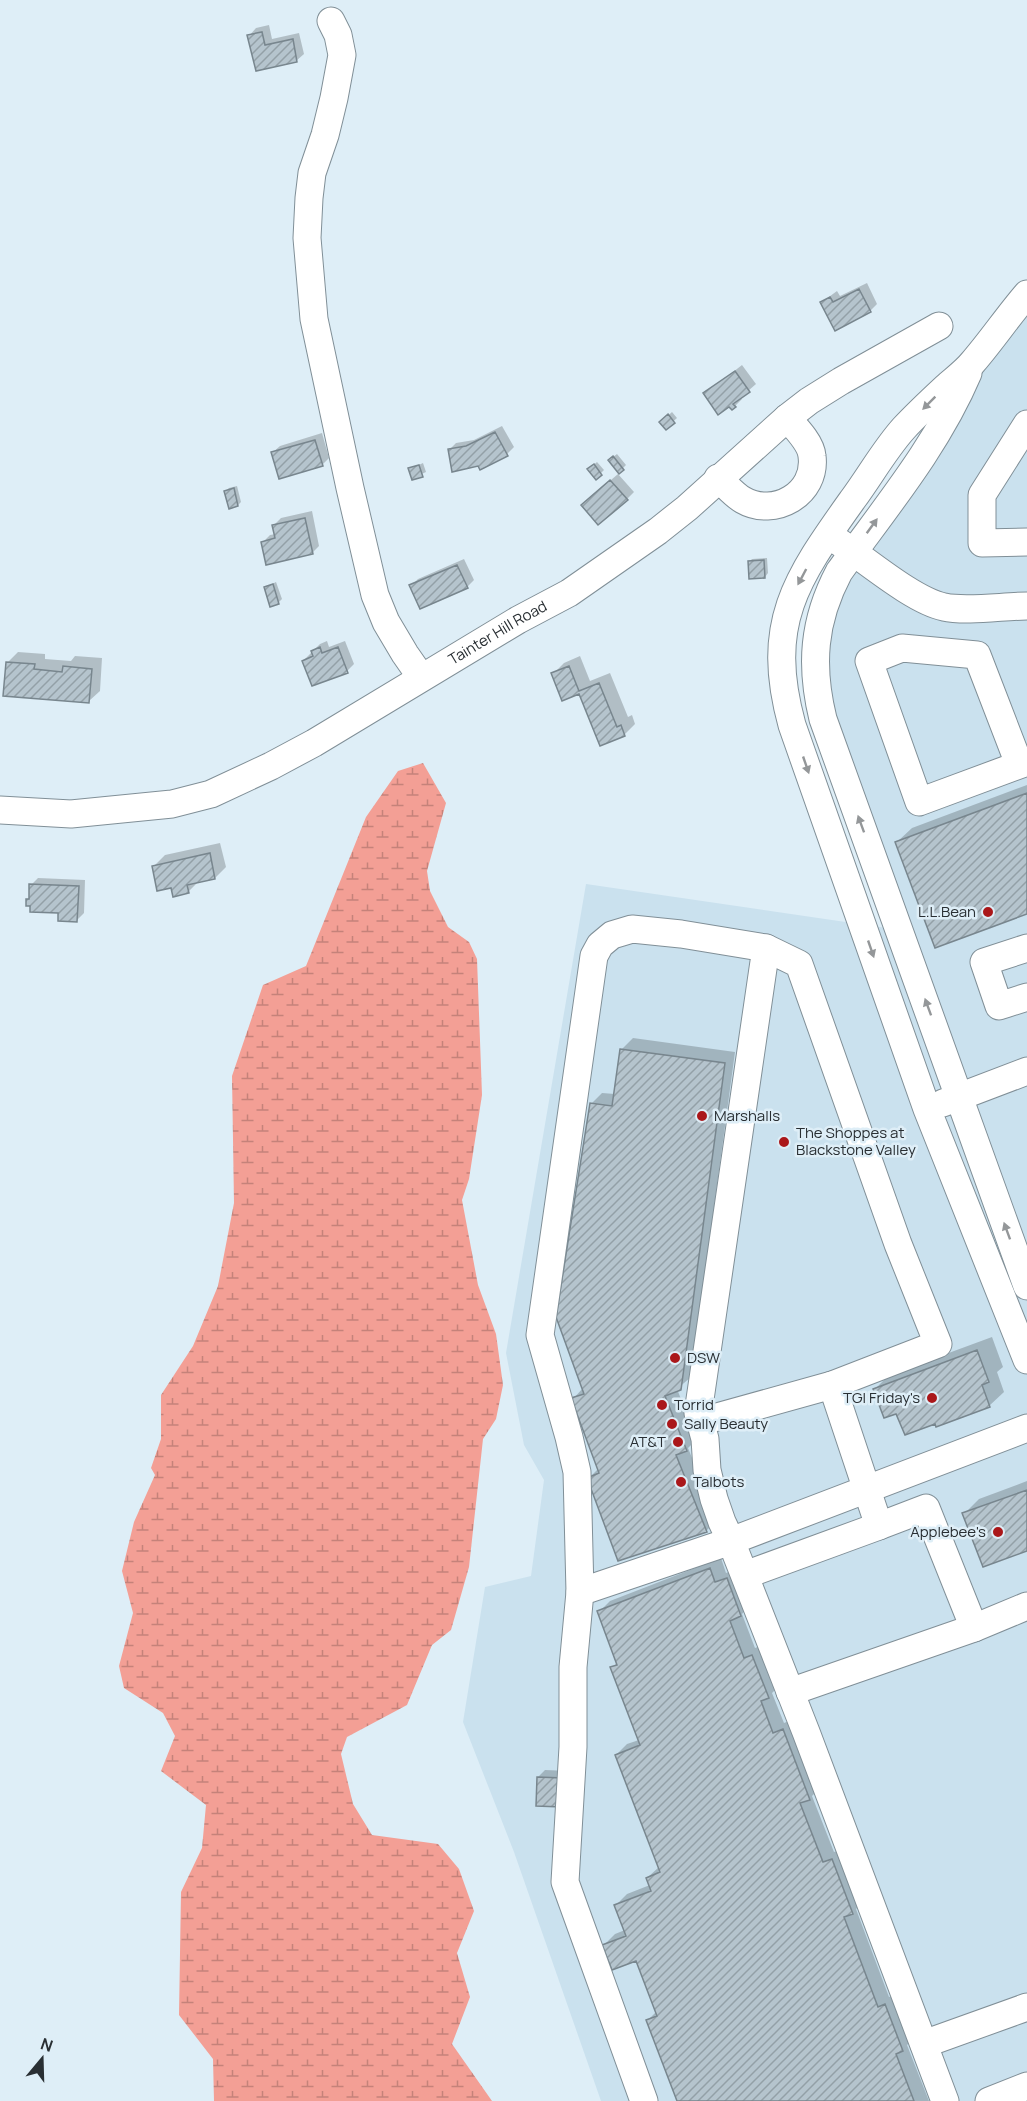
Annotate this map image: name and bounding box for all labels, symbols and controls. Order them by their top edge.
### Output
one-way arrow [922,396,936,410]
one-way arrow [866,518,878,534]
one-way arrow [797,569,807,586]
street label: Tainter Hill Road [444,596,550,670]
one-way arrow [801,756,811,774]
one-way arrow [856,815,866,833]
place label: L.L.Bean [918,901,976,922]
marker: L.L.Bean [981,905,995,919]
one-way arrow [866,940,876,958]
one-way arrow [923,998,932,1016]
place label: Marshalls [714,1105,780,1126]
marker: Marshalls [695,1109,709,1123]
place label: The Shoppes at Blackstone Valley [796,1122,916,1160]
marker: The Shoppes at Blackstone Valley [777,1135,791,1149]
one-way arrow [1002,1221,1012,1239]
place label: DSW [687,1347,720,1368]
marker: DSW [668,1351,682,1365]
place label: TGI Friday's [843,1387,920,1408]
marker: TGI Friday's [925,1391,939,1405]
place label: Torrid [674,1394,714,1415]
marker: Torrid [655,1398,669,1412]
place label: Sally Beauty [684,1413,768,1434]
marker: Sally Beauty [665,1417,679,1431]
place label: AT&T [630,1431,666,1452]
marker: AT&T [671,1435,685,1449]
place label: Talbots [693,1471,744,1492]
marker: Talbots [674,1475,688,1489]
place label: Applebee's [910,1521,986,1542]
marker: Applebee's [991,1525,1005,1539]
north arrow [12,2029,72,2089]
text: N [38,2033,56,2057]

